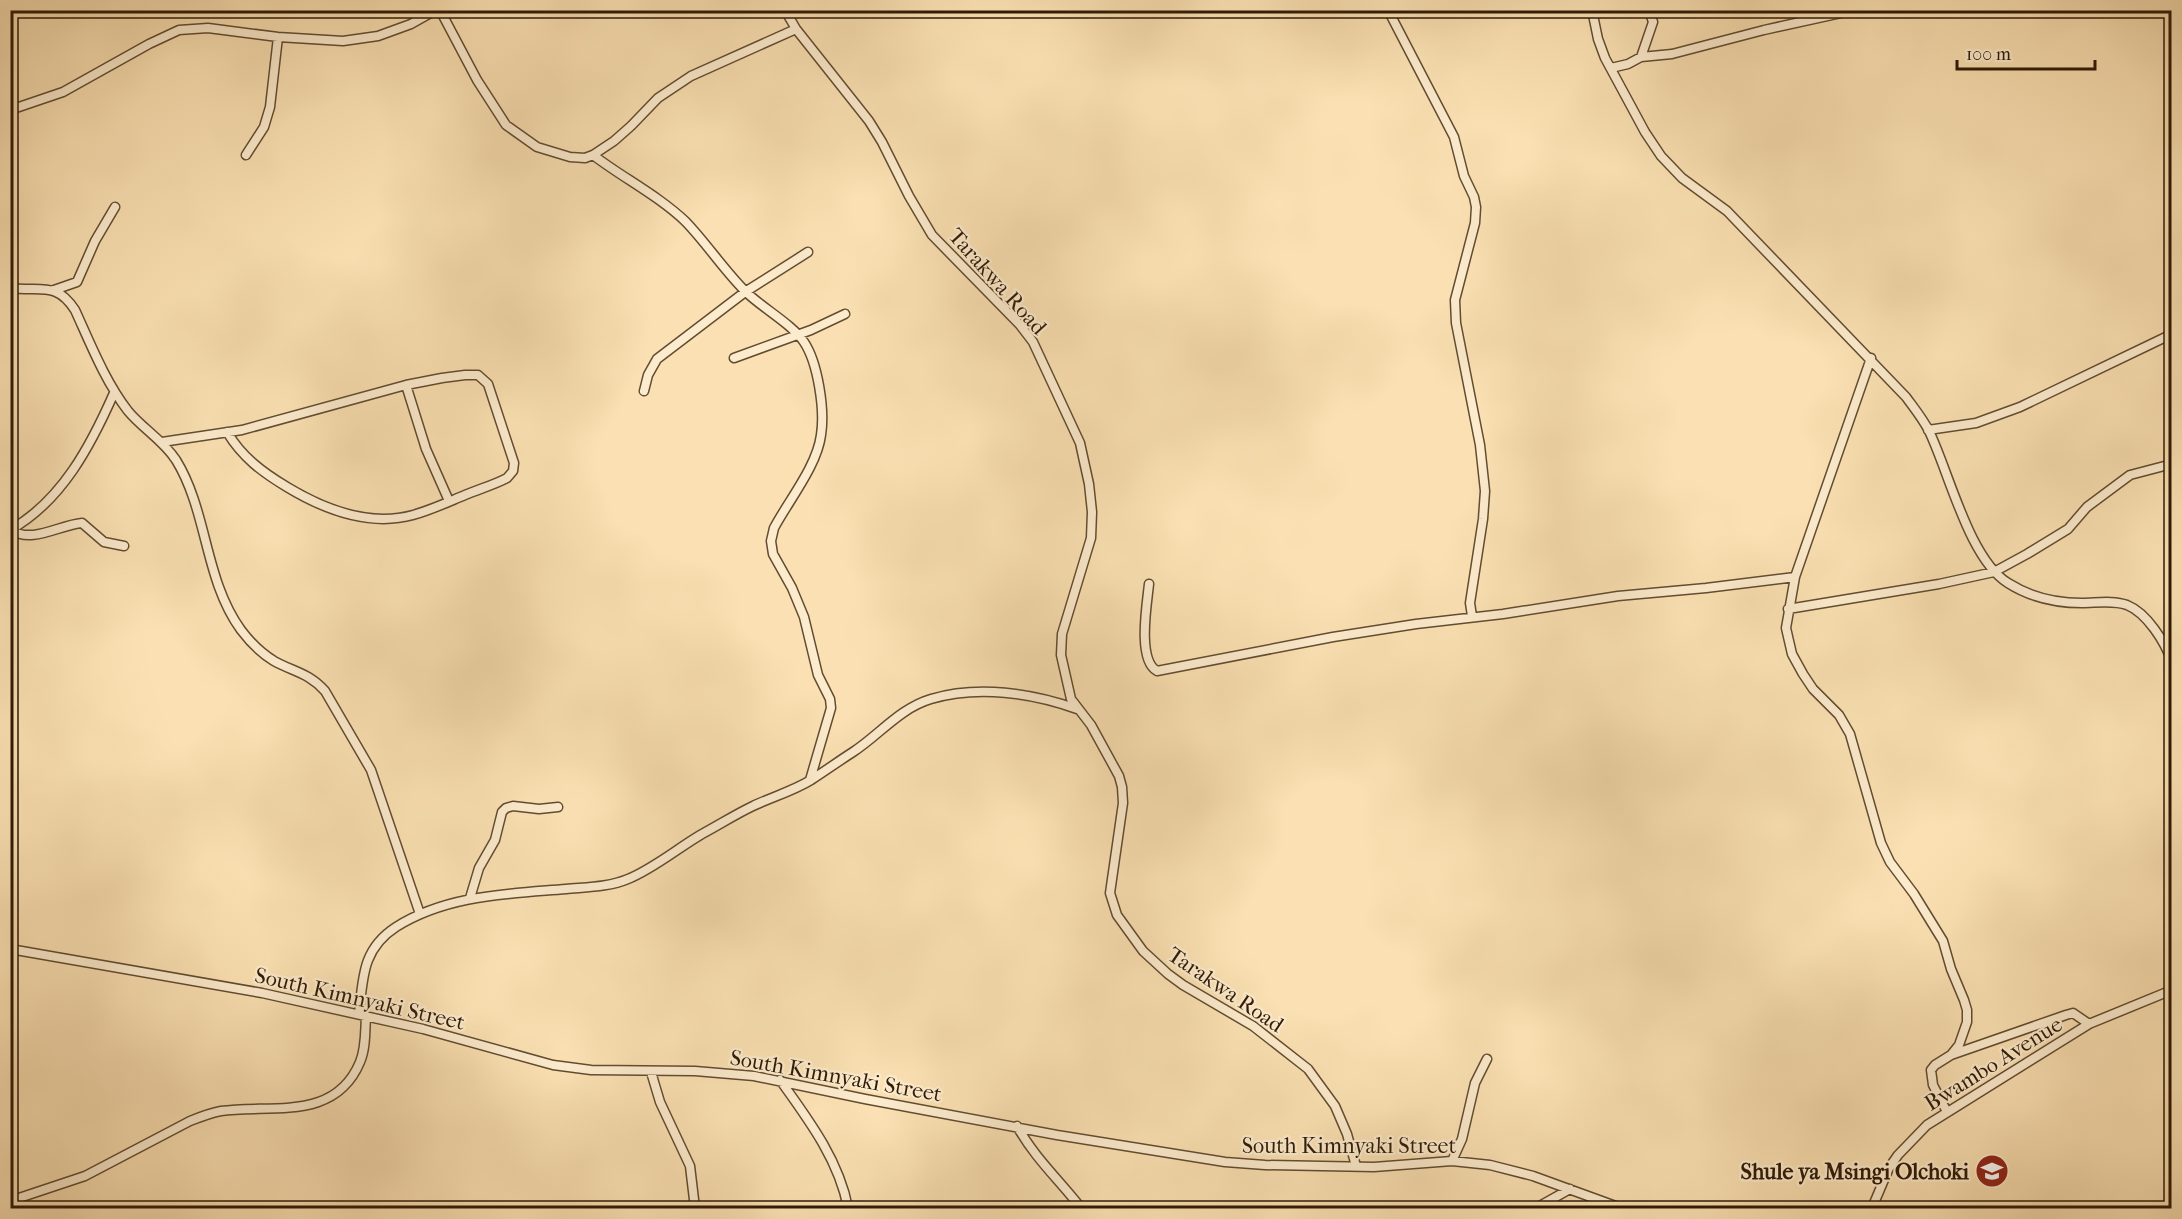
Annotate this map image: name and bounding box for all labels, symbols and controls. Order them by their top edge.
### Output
scale bar [1957,33,2095,71]
text: 100 m [1966,44,2011,65]
street label: Tarakwa Road [943,223,1052,341]
street label: Tarakwa Road [1163,942,1289,1039]
street label: South Kimnyaki Street [252,962,467,1036]
street label: Bwambo Avenue [1920,1011,2067,1117]
street label: South Kimnyaki Street [728,1045,944,1107]
street label: South Kimnyaki Street [1242,1133,1457,1159]
school or university icon: Shule ya Msingi Olchoki [1974,1153,2010,1189]
place label: Shule ya Msingi Olchoki [1741,1159,1970,1185]

